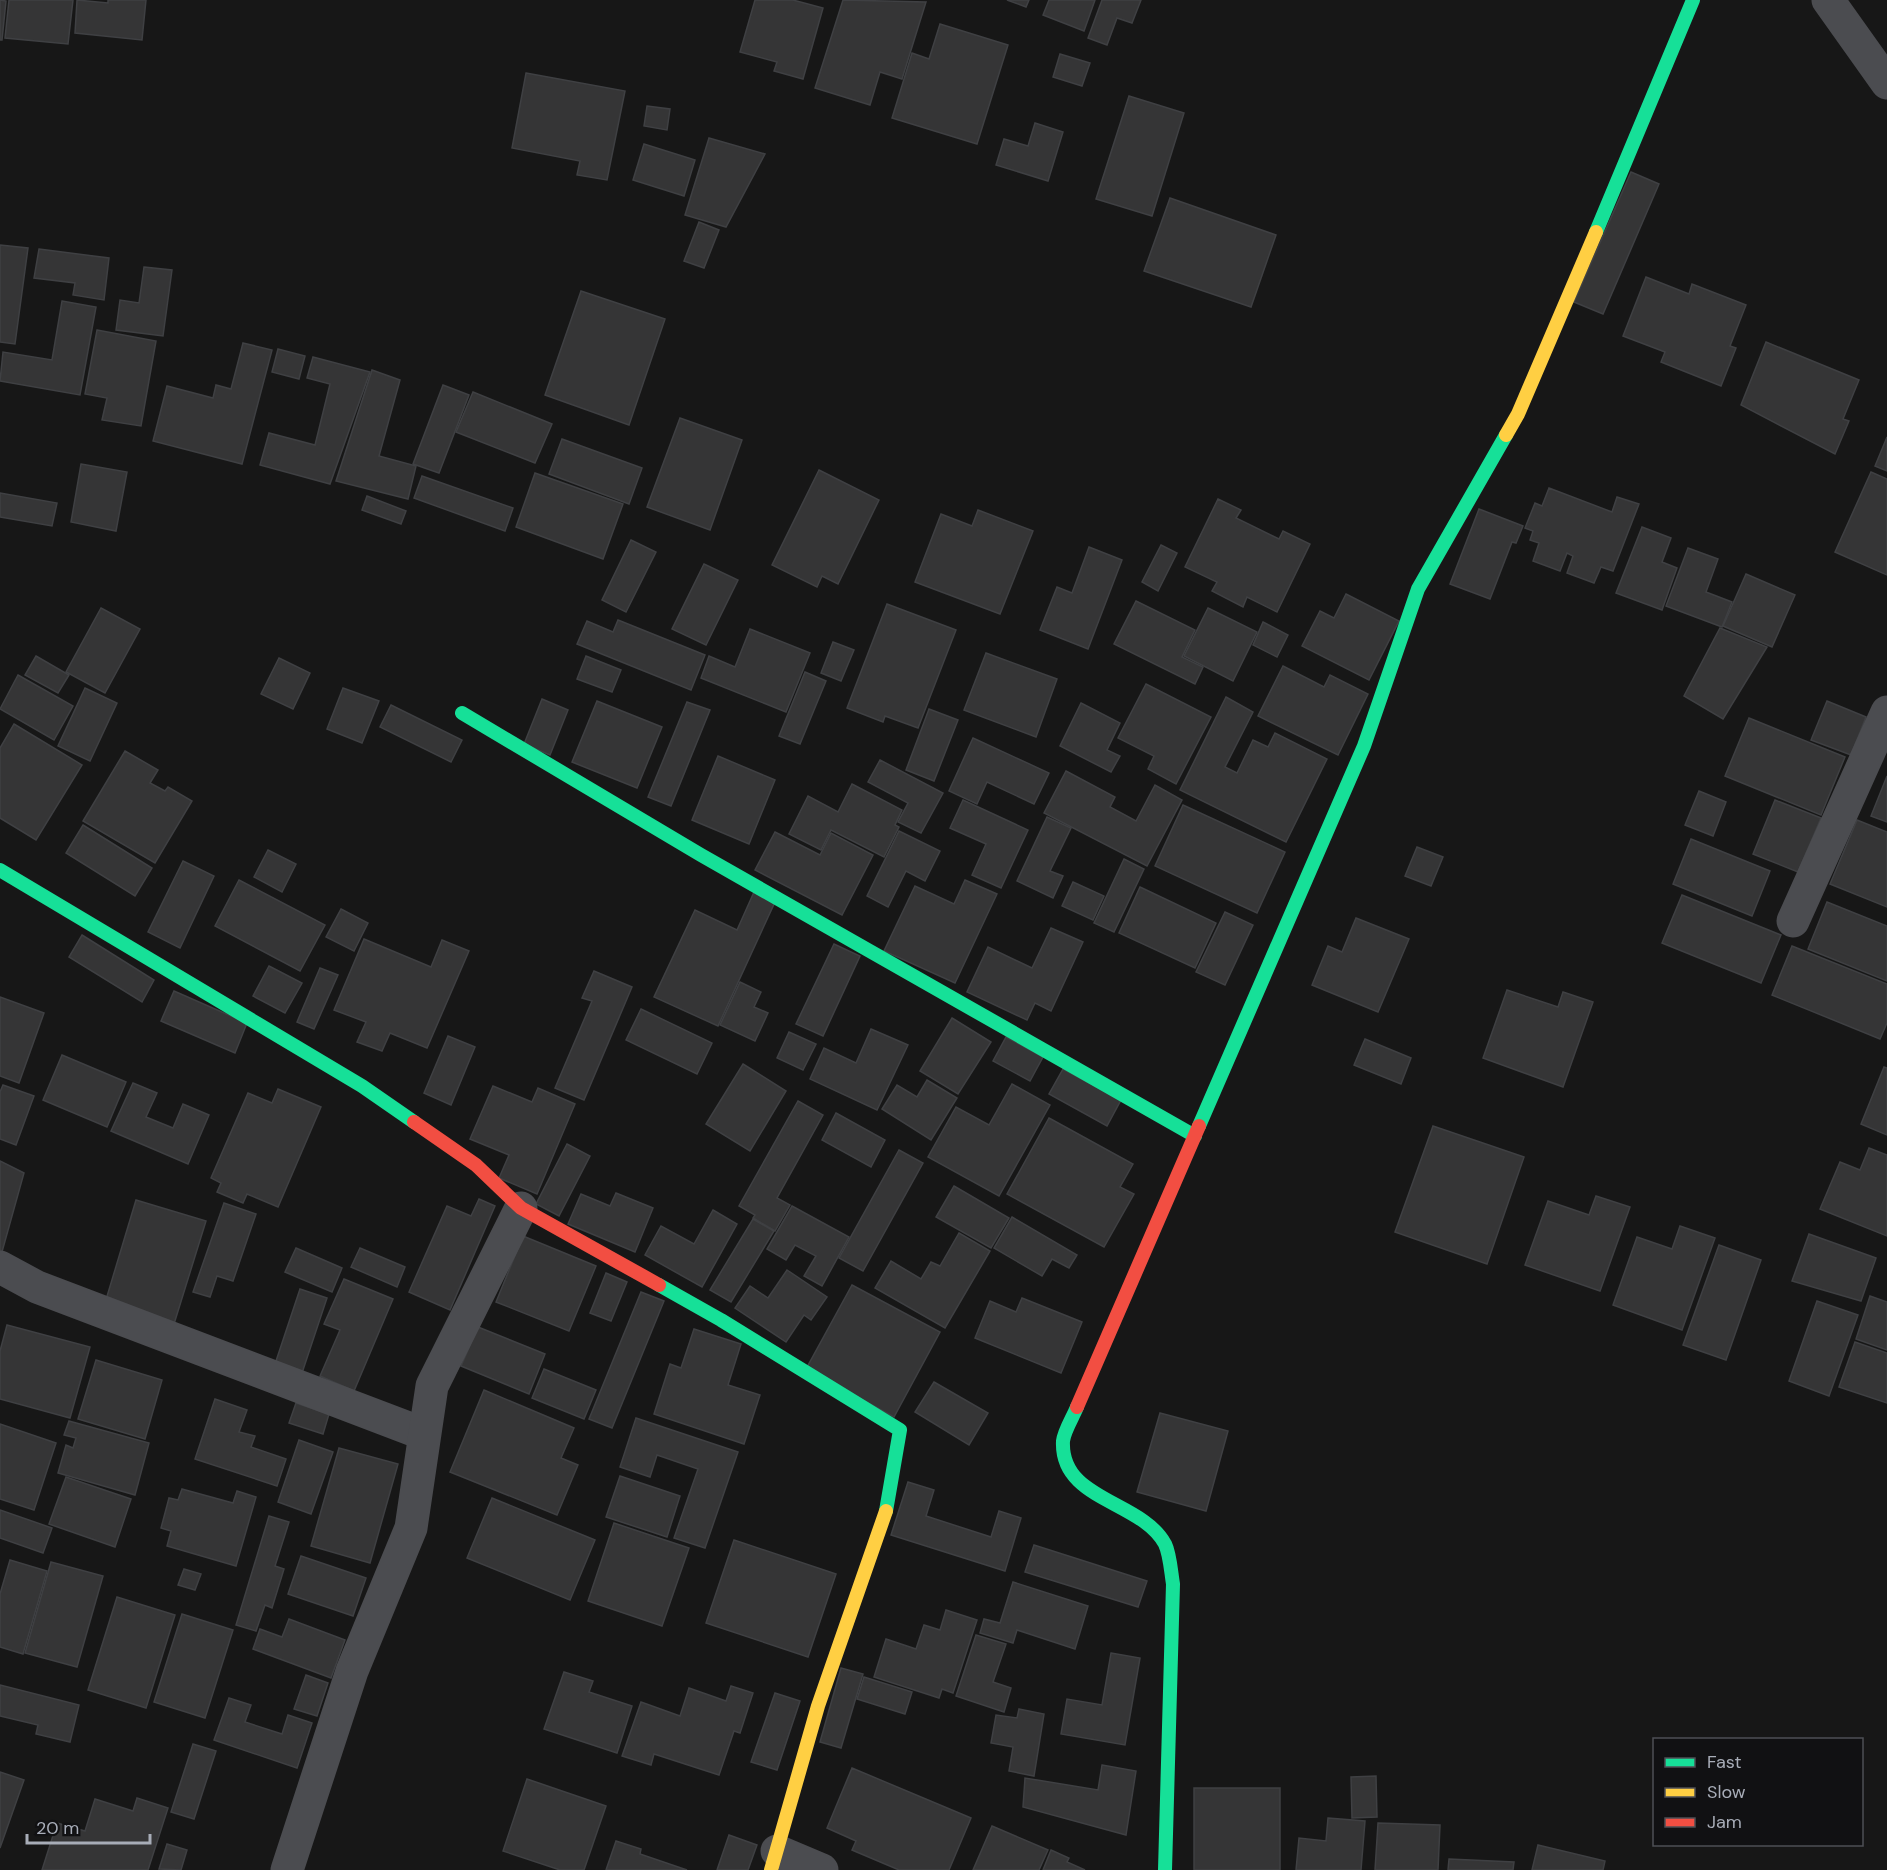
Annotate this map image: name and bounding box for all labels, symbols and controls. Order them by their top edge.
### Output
legend [1653,1738,1863,1846]
text: Fast [1707,1750,1742,1774]
text: Slow [1707,1780,1746,1804]
scale bar [27,1807,150,1845]
text: Jam [1707,1810,1742,1834]
text: 20 m [36,1816,79,1840]

